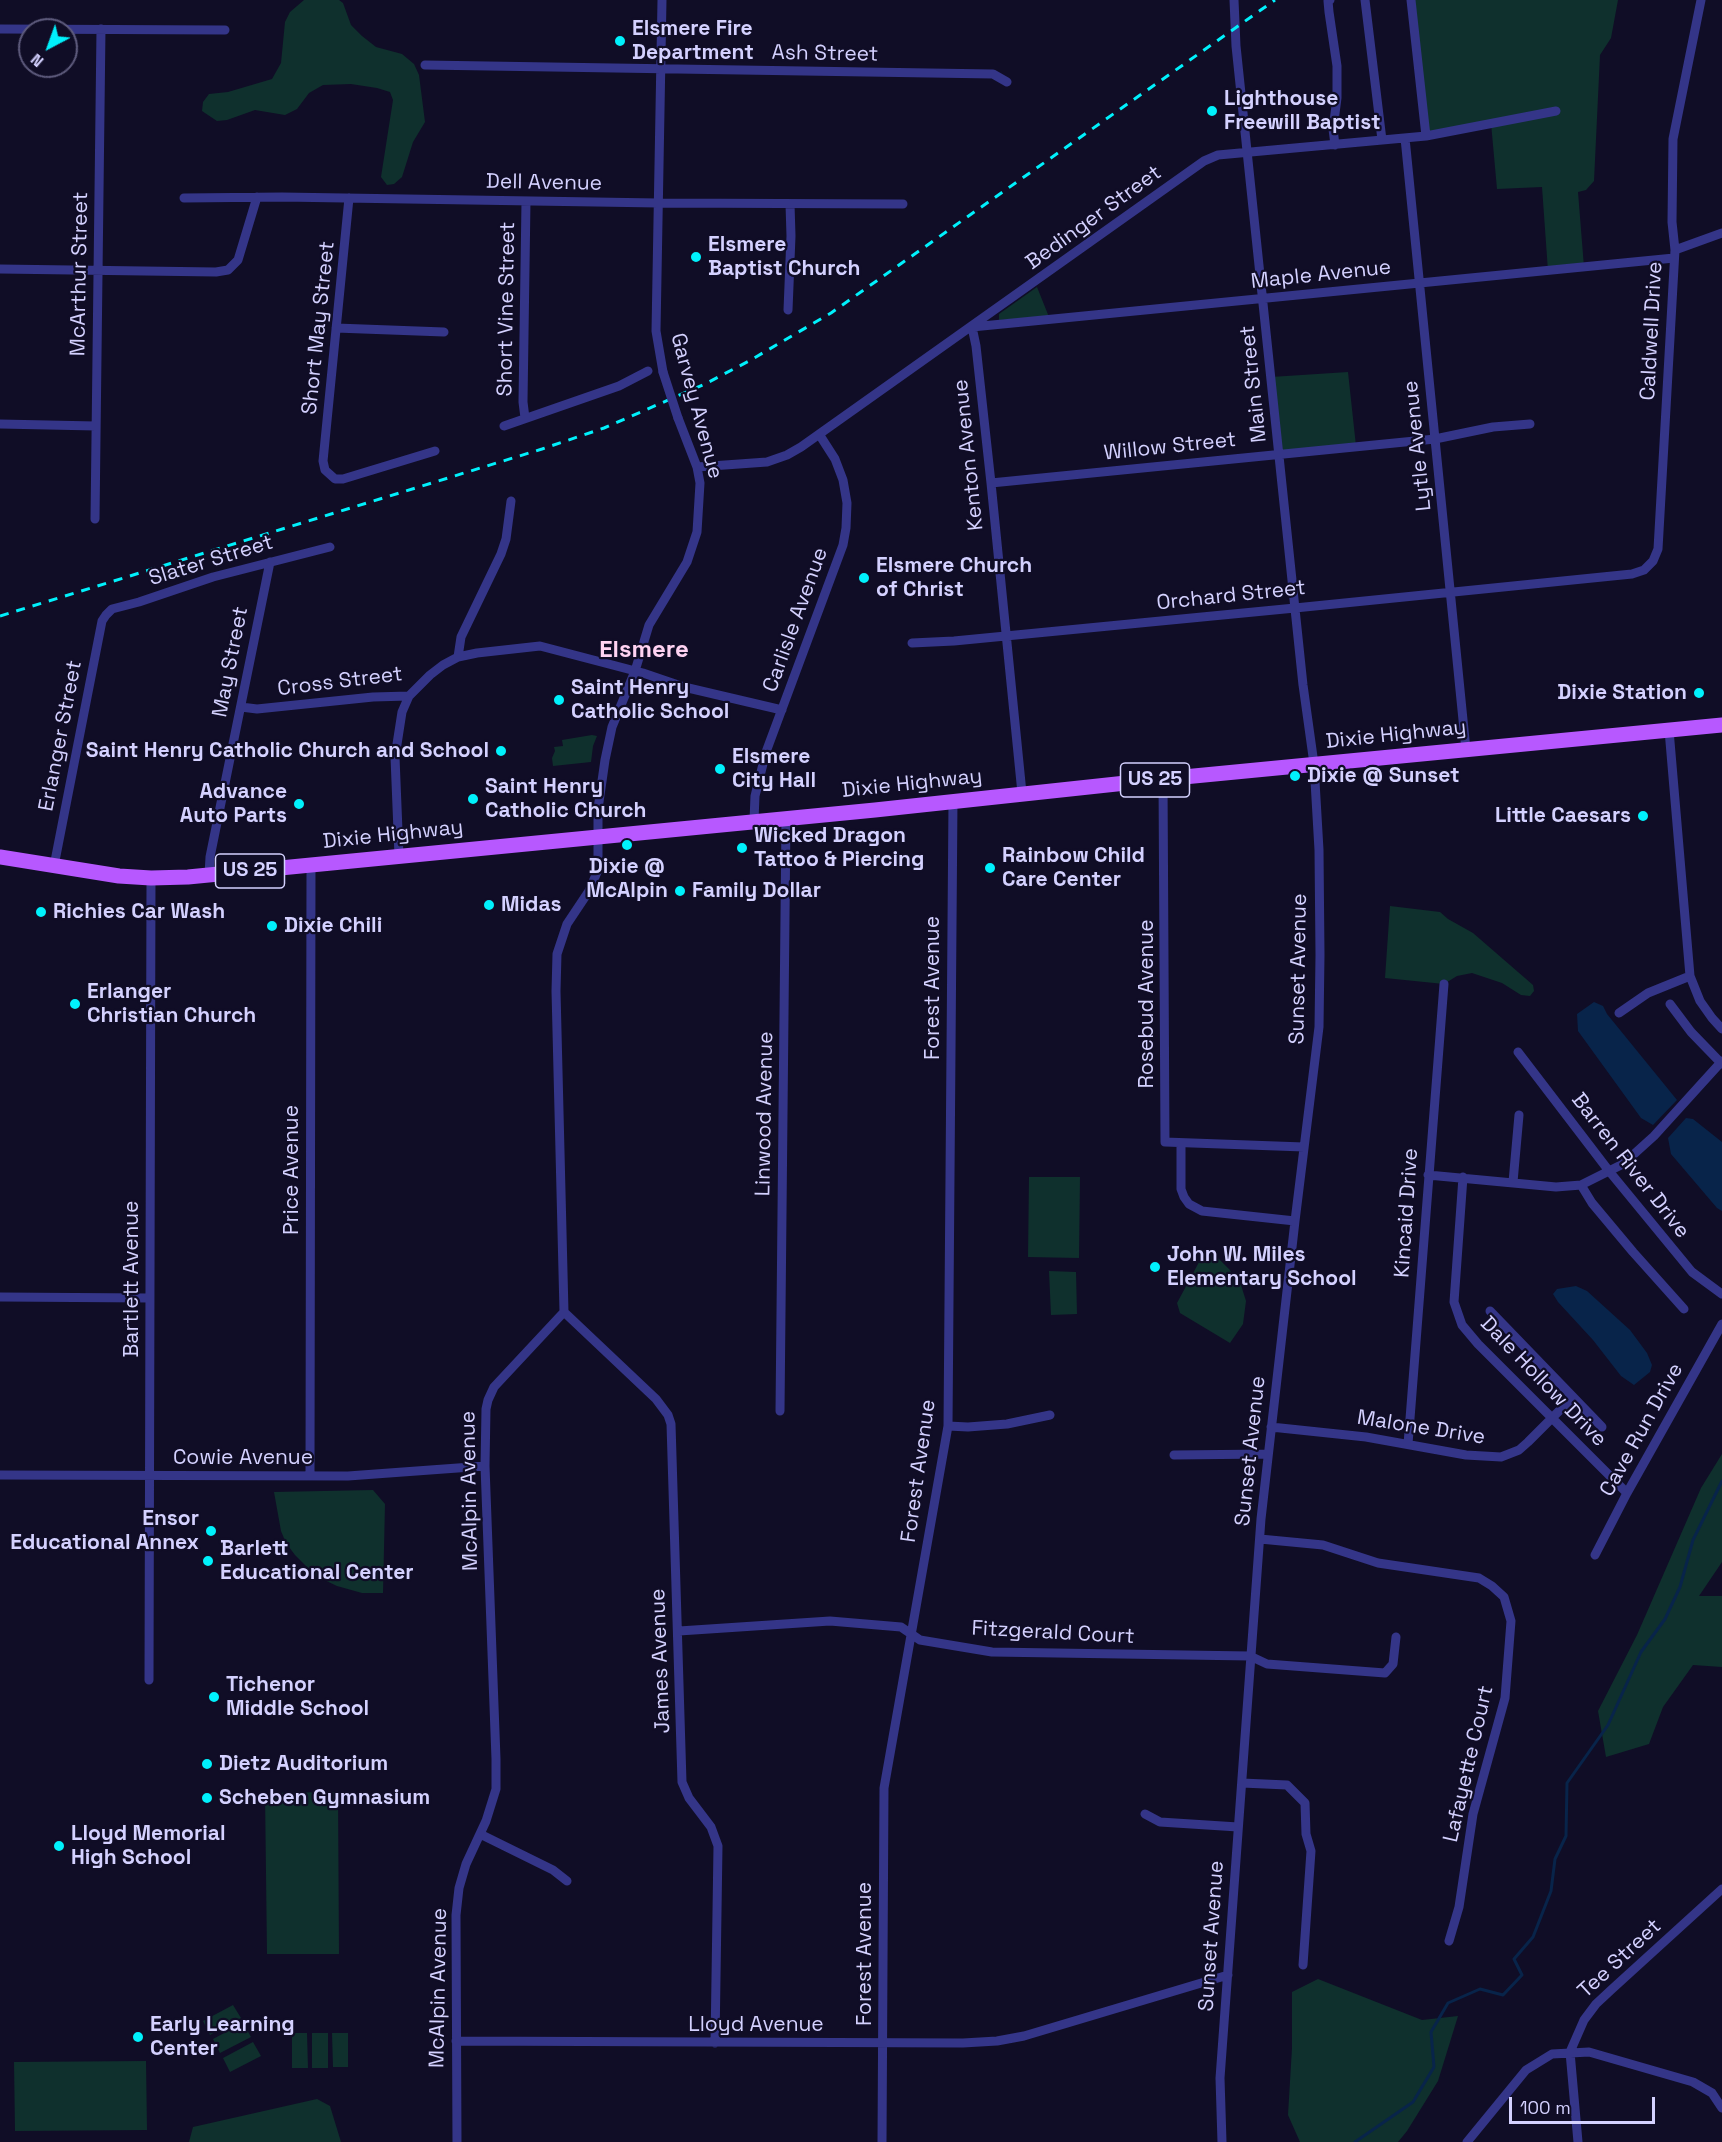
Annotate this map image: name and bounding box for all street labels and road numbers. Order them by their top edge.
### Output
street label: Ash Street [771,40,879,68]
street label: Bedinger Street [1021,160,1167,276]
street label: Dell Avenue [486,169,602,197]
street label: McArthur Street [66,191,94,357]
street label: Short Vine Street [493,221,521,397]
street label: Short May Street [297,240,341,416]
street label: Maple Avenue [1250,255,1392,295]
street label: Caldwell Drive [1636,261,1668,401]
street label: Main Street [1235,324,1273,444]
street label: Garvey Avenue [664,330,728,482]
street label: Kenton Avenue [949,378,989,532]
street label: Lytle Avenue [1399,380,1437,512]
street label: Willow Street [1103,428,1237,466]
street label: Slater Street [146,530,276,592]
street label: Carlisle Avenue [758,544,834,696]
street label: Orchard Street [1155,576,1307,616]
street label: May Street [208,604,254,720]
street label: Erlanger Street [34,658,88,814]
street label: Cross Street [276,662,404,702]
street label: Dixie Highway [1325,715,1467,755]
road number: US 25 [1120,763,1190,797]
street label: Dixie Highway [841,764,983,804]
street label: Dixie Highway [322,815,464,855]
road number: US 25 [216,854,284,888]
street label: Sunset Avenue [1285,893,1313,1045]
street label: Forest Avenue [920,916,946,1060]
street label: Rosebud Avenue [1134,919,1160,1089]
street label: Linwood Avenue [751,1031,779,1197]
street label: Barren River Drive [1565,1088,1695,1244]
street label: Price Avenue [279,1105,305,1235]
street label: Kincaid Drive [1390,1147,1424,1279]
street label: Bartlett Avenue [119,1200,145,1358]
street label: Dale Hollow Drive [1474,1312,1612,1452]
street label: Cave Run Drive [1595,1359,1689,1501]
street label: Sunset Avenue [1231,1375,1271,1527]
street label: Forest Avenue [896,1398,942,1544]
street label: Malone Drive [1355,1405,1487,1451]
street label: McAlpin Avenue [456,1411,484,1571]
street label: Cowie Avenue [173,1445,313,1471]
street label: James Avenue [646,1588,676,1734]
street label: Fitzgerald Court [971,1616,1135,1650]
street label: Lafayette Court [1439,1683,1499,1845]
street label: Sunset Avenue [1194,1860,1230,2012]
street label: Forest Avenue [852,1882,878,2026]
street label: McAlpin Avenue [425,1908,453,2068]
street label: Tee Street [1573,1914,1667,2004]
street label: Lloyd Avenue [688,2012,824,2038]

